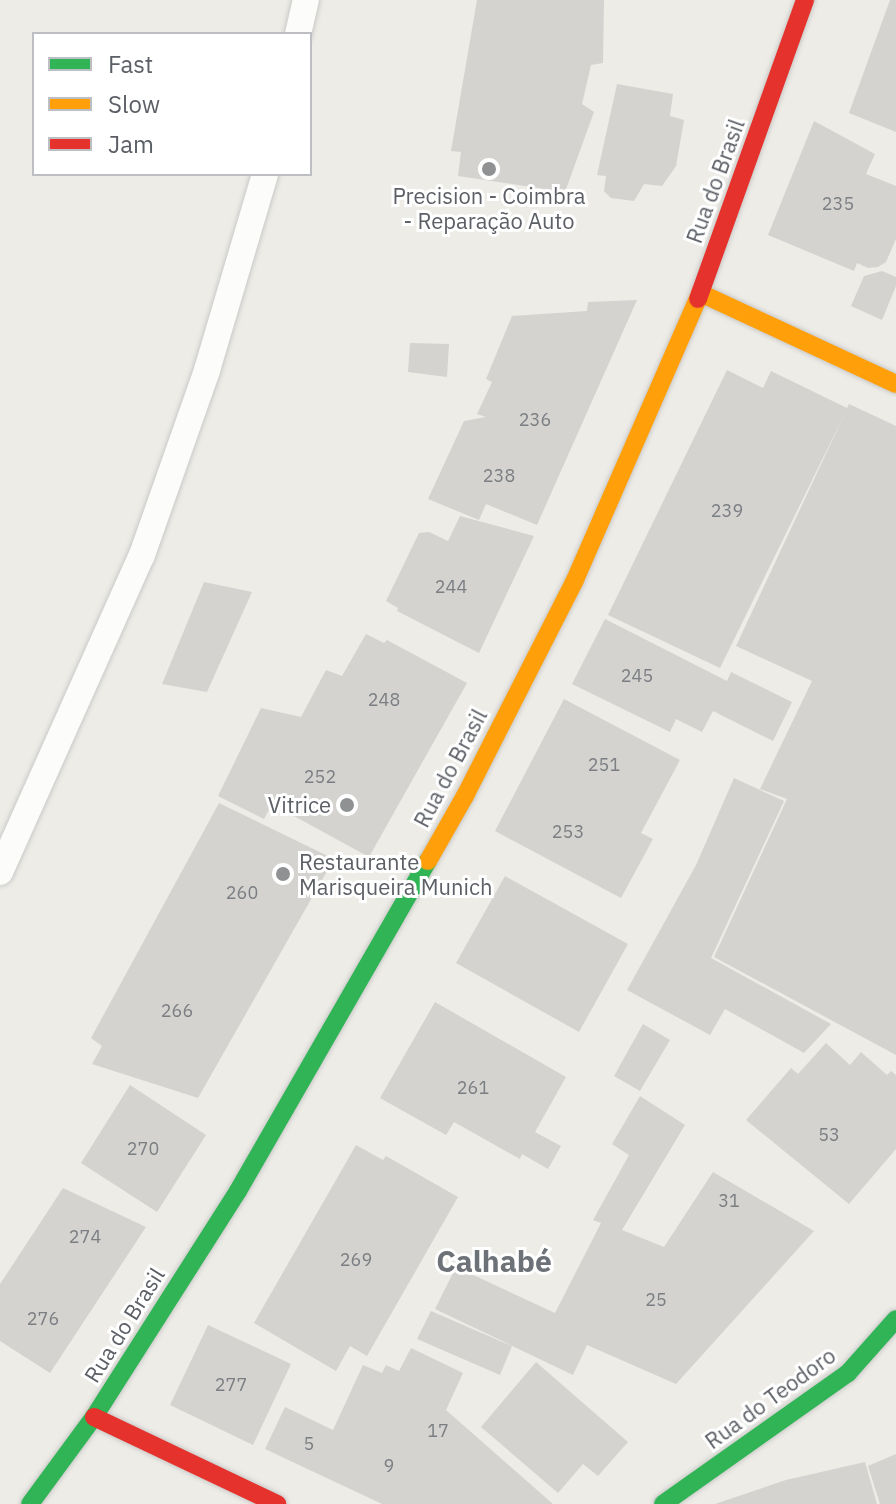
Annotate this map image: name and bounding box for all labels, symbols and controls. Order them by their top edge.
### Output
legend [32,32,312,176]
text: Fast [108,48,153,80]
text: Slow [108,88,160,120]
street label: Rua do Brasil [680,115,750,247]
text: Jam [108,128,154,160]
marker: Precision - Coimbra - Reparação Auto [480,160,498,178]
place label: Precision - Coimbra - Reparação Auto [392,182,586,234]
house number: 235 [822,193,854,215]
house number: 236 [519,409,551,431]
house number: 238 [483,465,515,487]
house number: 239 [711,500,743,522]
house number: 244 [435,576,467,598]
house number: 245 [621,665,653,687]
house number: 248 [368,689,400,711]
street label: Rua do Brasil [408,704,492,832]
house number: 251 [588,754,620,776]
house number: 252 [304,766,336,788]
place label: Vitrice [268,792,331,818]
marker: Vitrice [338,796,356,814]
house number: 253 [552,821,584,843]
place label: Restaurante Marisqueira Munich [299,848,493,900]
marker: Restaurante Marisqueira Munich [274,865,292,883]
house number: 260 [226,882,258,904]
house number: 266 [161,1000,193,1022]
house number: 261 [457,1077,489,1099]
house number: 53 [818,1124,840,1146]
house number: 270 [127,1138,159,1160]
house number: 31 [718,1190,740,1212]
house number: 274 [69,1226,101,1248]
district label: Calhabé [436,1243,552,1279]
house number: 269 [340,1249,372,1271]
street label: Rua do Brasil [78,1263,170,1387]
house number: 25 [645,1289,667,1311]
house number: 276 [27,1308,59,1330]
street label: Rua do Teodoro [700,1342,840,1454]
house number: 277 [215,1374,247,1396]
house number: 17 [427,1420,449,1442]
house number: 5 [304,1433,314,1455]
house number: 9 [384,1455,394,1477]

